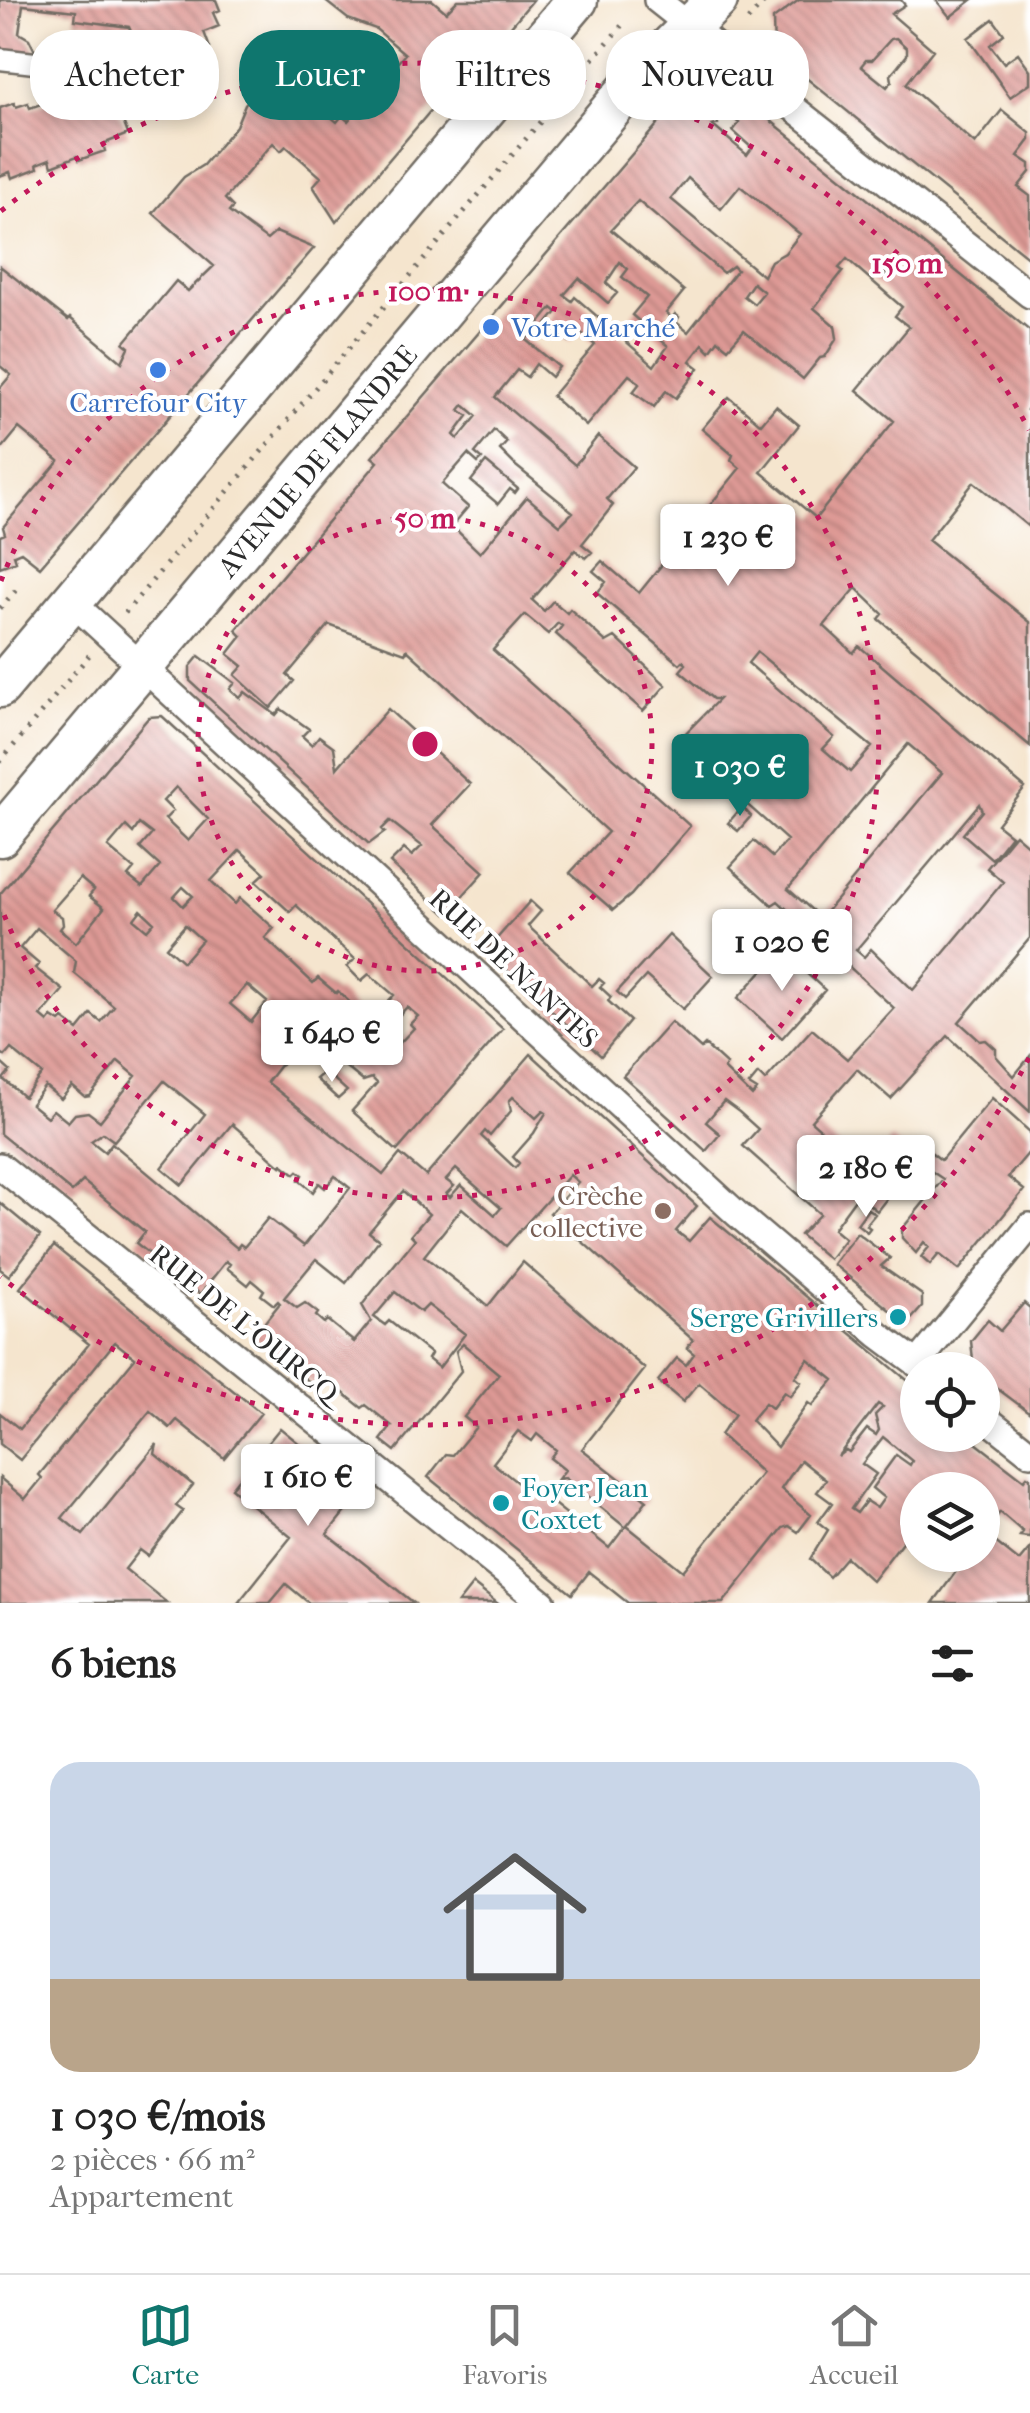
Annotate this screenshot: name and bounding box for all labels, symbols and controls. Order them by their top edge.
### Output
chip: Acheter [30,30,219,120]
chip: Louer [239,30,400,120]
chip: Filtres [420,30,586,120]
chip: Nouveau [606,30,809,120]
text: 150 m [871,246,944,281]
text: 100 m [387,274,464,309]
place label: Votre Marché [510,311,675,344]
marker: Votre Marché [480,316,502,338]
street label: AVENUE DE FLANDRE [210,339,424,585]
marker: Carrefour City [147,359,169,381]
place label: Carrefour City [69,386,248,419]
text: 50 m [395,501,456,536]
pin: 1 230 € [636,504,820,589]
text: 1 230 € [682,518,774,555]
centre of rings [407,726,443,762]
pin: 1 030 € [648,734,832,819]
text: 1 030 € [694,748,786,785]
street label: RUE DE NANTES [422,882,605,1055]
pin: 1 020 € [690,909,874,994]
text: 1 020 € [734,923,830,960]
pin: 1 640 € [240,1000,424,1085]
text: 1 640 € [283,1014,381,1051]
pin: 2 180 € [774,1135,958,1220]
text: 2 180 € [819,1149,913,1186]
place label: Crèche collective [530,1179,643,1244]
marker: Crèche collective [652,1200,674,1222]
street label: RUE DE L'OURCQ [143,1237,352,1415]
place label: Serge Grivillers [690,1301,878,1334]
marker: Serge Grivillers [887,1306,909,1328]
map controls [900,1352,1000,1572]
button: locate [900,1352,1000,1452]
pin: 1 610 € [216,1444,400,1529]
text: 1 610 € [263,1458,353,1495]
place label: Foyer Jean Coxtet [521,1471,648,1536]
button: layers [900,1472,1000,1572]
marker: Foyer Jean Coxtet [490,1492,512,1514]
icon: filters [925,1636,980,1691]
text: 6 biens [50,1639,176,1688]
icon: home [425,1827,605,2007]
text: 1 030 €/mois [50,2092,265,2141]
text: 2 pièces · 66 m² [50,2141,255,2178]
text: Appartement [50,2178,233,2215]
tab: Carte [131,2298,199,2391]
tab: Favoris [462,2298,547,2391]
tab: Accueil [810,2298,899,2391]

